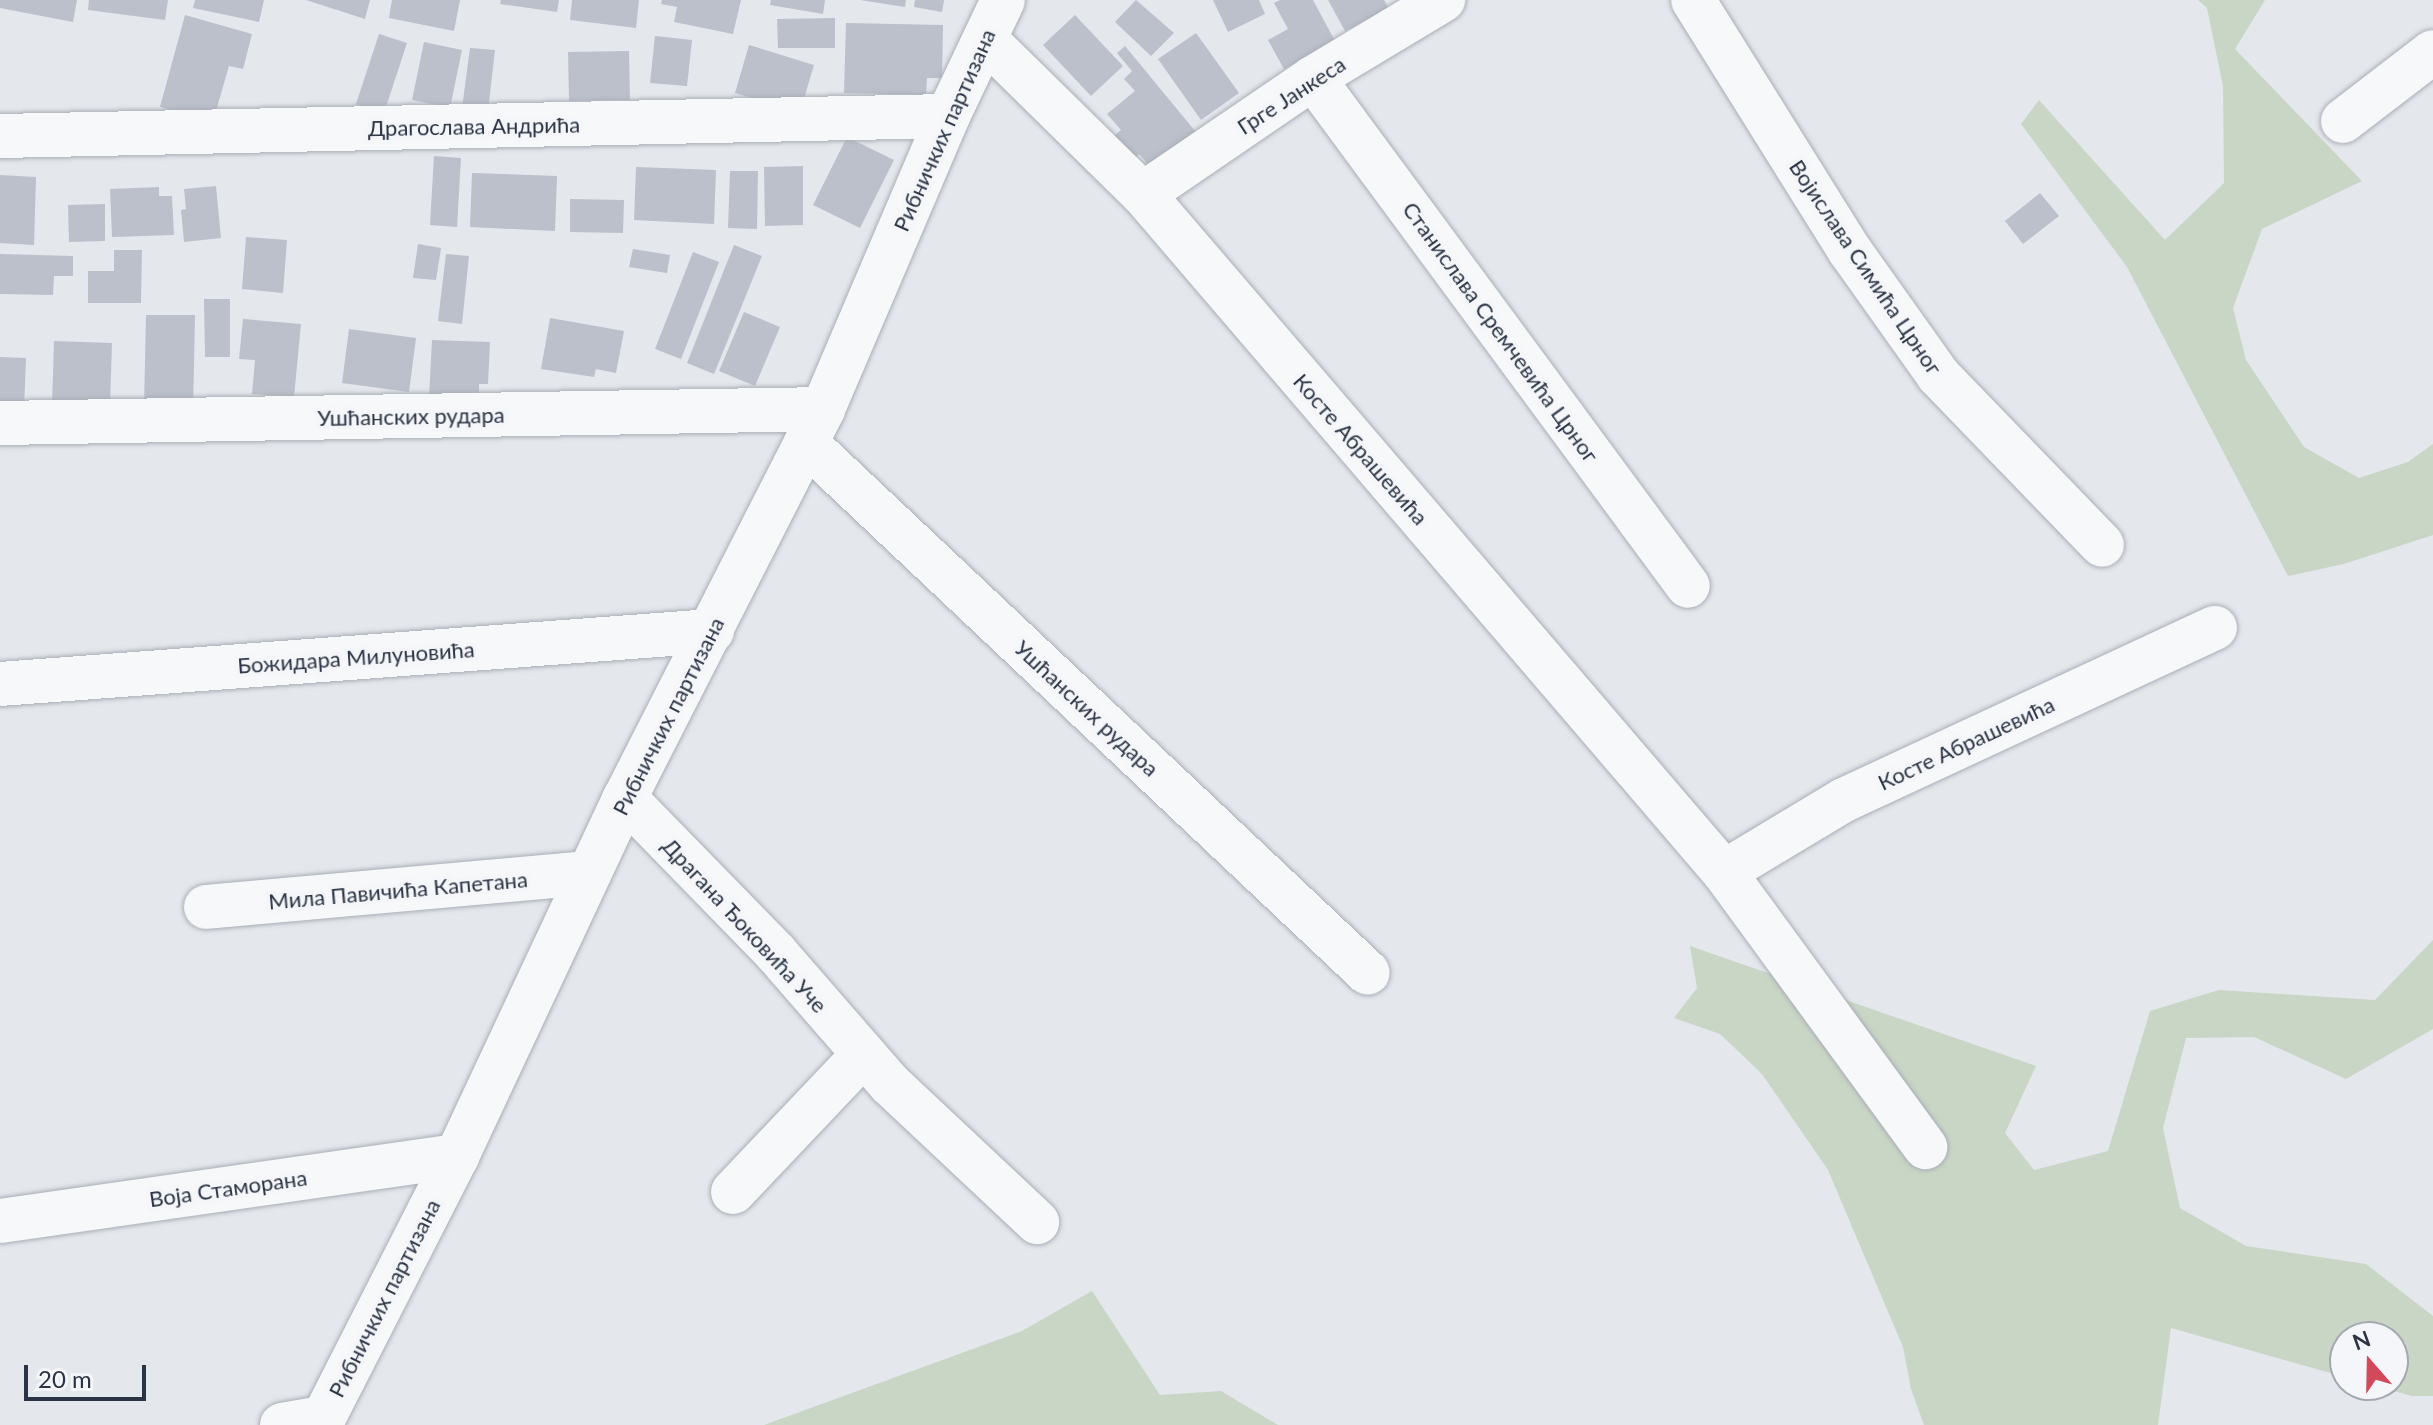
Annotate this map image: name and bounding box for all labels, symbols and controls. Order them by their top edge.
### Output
street label: Рибничких партизана [887,25,1001,235]
street label: Грге Јанкеса [1232,50,1350,140]
street label: Драгослава Андрића [368,111,580,141]
street label: Војислава Симића Црног [1784,154,1948,380]
street label: Станислава Сремчевића Црног [1398,197,1604,467]
street label: Косте Абрашевића [1288,368,1434,530]
street label: Ушћанских рудара [317,401,505,431]
street label: Рибничких партизана [607,613,729,819]
street label: Ушћанских рудара [1010,635,1164,781]
street label: Божидара Милуновића [236,636,476,678]
street label: Косте Абрашевића [1874,691,2058,795]
street label: Драгана Ђоковића Уче [657,832,833,1018]
street label: Мила Павичића Капетана [267,866,529,914]
street label: Воја Стаморана [147,1164,309,1212]
street label: Рибничких партизана [323,1195,445,1401]
north arrow [2329,1321,2409,1401]
text: N [2349,1324,2374,1355]
scale bar [28,1349,150,1399]
text: 20 m [38,1364,92,1393]

